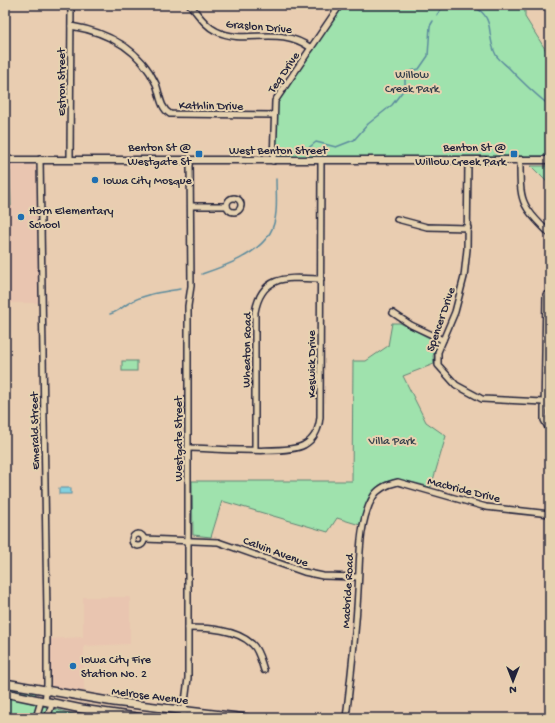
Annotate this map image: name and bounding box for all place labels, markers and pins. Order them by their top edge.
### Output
place label: Benton St @ Westgate St [127,142,192,170]
place label: Benton St @ Willow Creek Park [415,142,508,170]
marker: Benton St @ Westgate St [194,149,204,159]
marker: Benton St @ Willow Creek Park [509,149,519,159]
marker: Iowa City Mosque [90,175,100,185]
place label: Iowa City Mosque [103,175,192,189]
place label: Horn Elementary School [29,205,113,233]
marker: Horn Elementary School [16,212,26,222]
place label: Iowa City Fire Station No. 2 [81,654,152,682]
marker: Iowa City Fire Station No. 2 [68,661,78,671]

